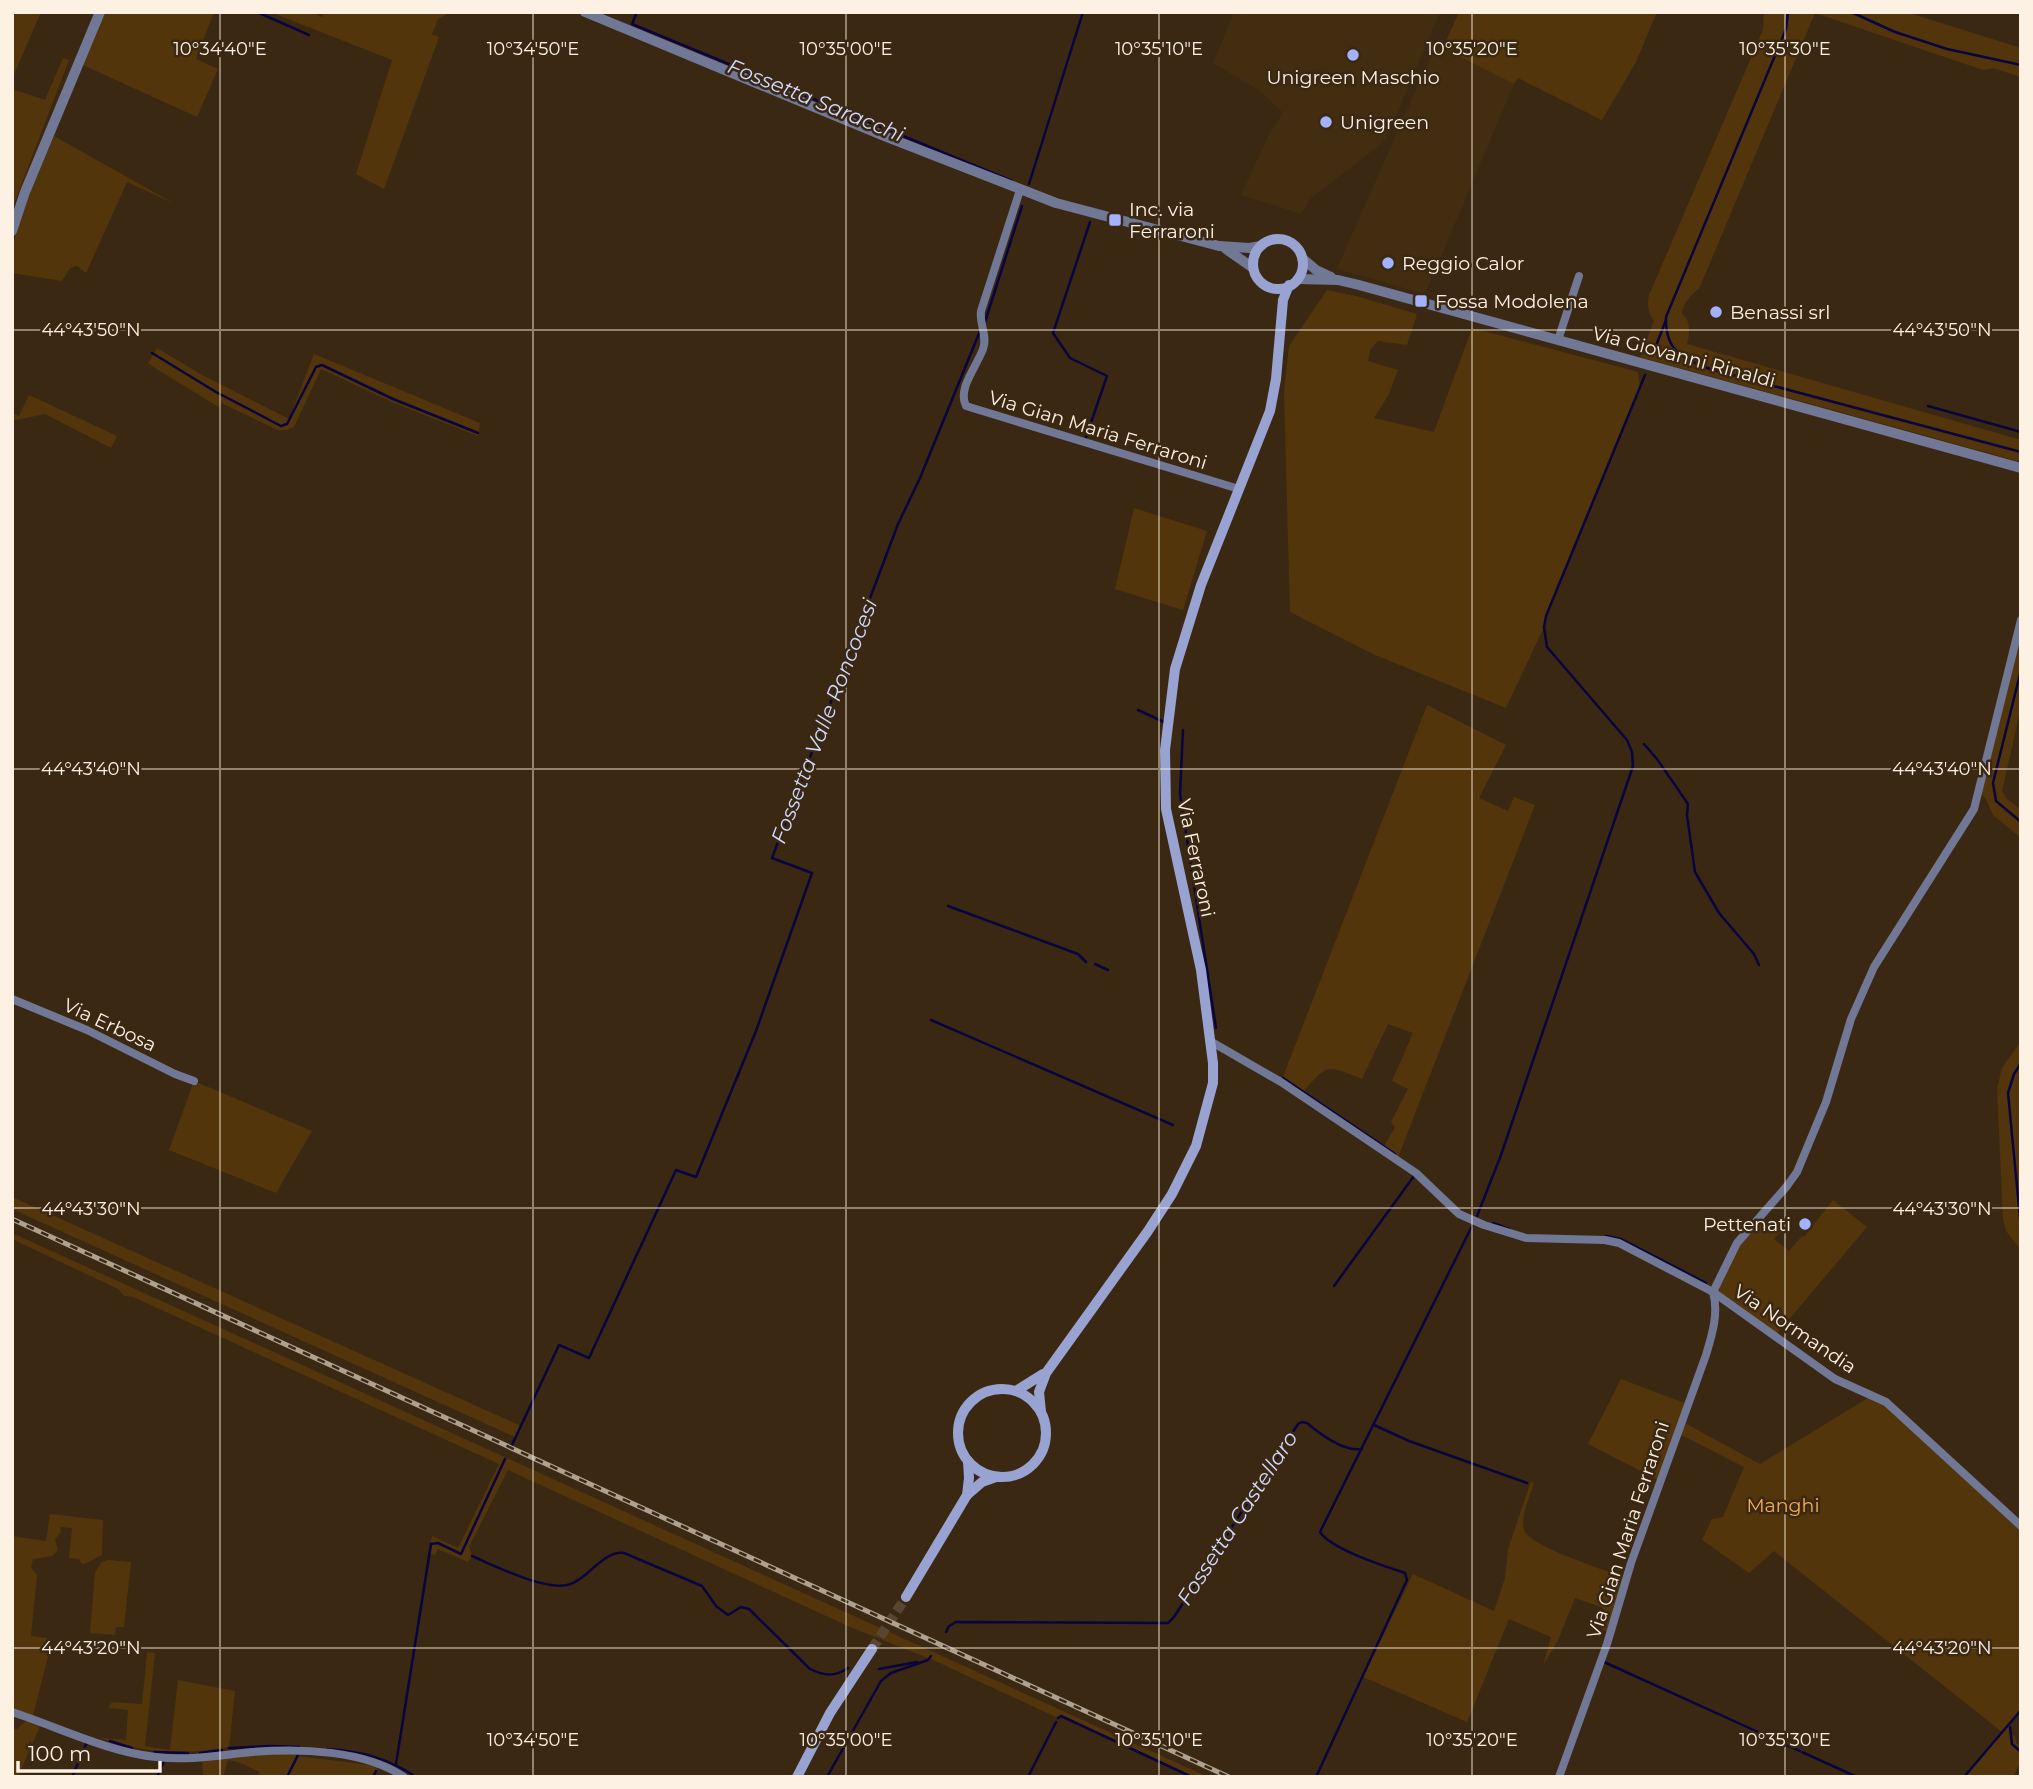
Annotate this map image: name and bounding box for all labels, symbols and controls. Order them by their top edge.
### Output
text: 10°34'40"E [173,38,267,60]
text: 10°34'50"E [487,38,579,60]
text: 10°35'00"E [800,38,892,60]
text: 10°35'10"E [1115,38,1203,60]
text: 10°35'20"E [1426,38,1518,60]
text: 10°35'30"E [1739,38,1831,60]
marker: Unigreen Maschio [1345,47,1361,63]
water label: Fossetta Saracchi [724,53,908,147]
place label: Unigreen Maschio [1266,66,1440,89]
place label: Unigreen [1340,111,1429,134]
marker: Unigreen [1318,114,1334,130]
place label: Inc. via Ferraroni [1129,198,1215,243]
marker: Inc. via Ferraroni [1107,212,1123,228]
place label: Reggio Calor [1402,252,1524,275]
marker: Reggio Calor [1380,255,1396,271]
place label: Fossa Modolena [1435,290,1589,313]
marker: Fossa Modolena [1413,293,1429,309]
place label: Benassi srl [1730,301,1830,324]
marker: Benassi srl [1708,304,1724,320]
text: 44°43'50"N [41,319,141,341]
text: 44°43'50"N [1892,319,1992,341]
street label: Via Giovanni Rinaldi [1590,321,1778,393]
street label: Via Gian Maria Ferraroni [986,386,1210,474]
water label: Fossetta Valle Roncocesi [766,595,882,847]
text: 44°43'40"N [41,758,141,780]
text: 44°43'40"N [1892,758,1992,780]
street label: Via Ferraroni [1172,797,1220,919]
street label: Via Erbosa [60,994,160,1056]
text: 44°43'30"N [41,1198,141,1220]
text: 44°43'30"N [1892,1198,1992,1220]
place label: Pettenati [1703,1213,1791,1236]
marker: Pettenati [1797,1216,1813,1232]
street label: Via Normandia [1730,1280,1860,1378]
street label: Via Gian Maria Ferraroni [1582,1418,1674,1642]
water label: Fossetta Castellaro [1171,1426,1303,1610]
park label: Manghi [1746,1494,1820,1517]
text: 44°43'20"N [41,1637,141,1659]
text: 44°43'20"N [1892,1637,1992,1659]
text: 10°34'50"E [487,1729,579,1751]
text: 10°35'00"E [800,1729,892,1751]
text: 10°35'10"E [1115,1729,1203,1751]
text: 10°35'20"E [1426,1729,1518,1751]
text: 10°35'30"E [1739,1729,1831,1751]
scale bar [18,1730,159,1774]
text: 100 m [28,1741,91,1766]

